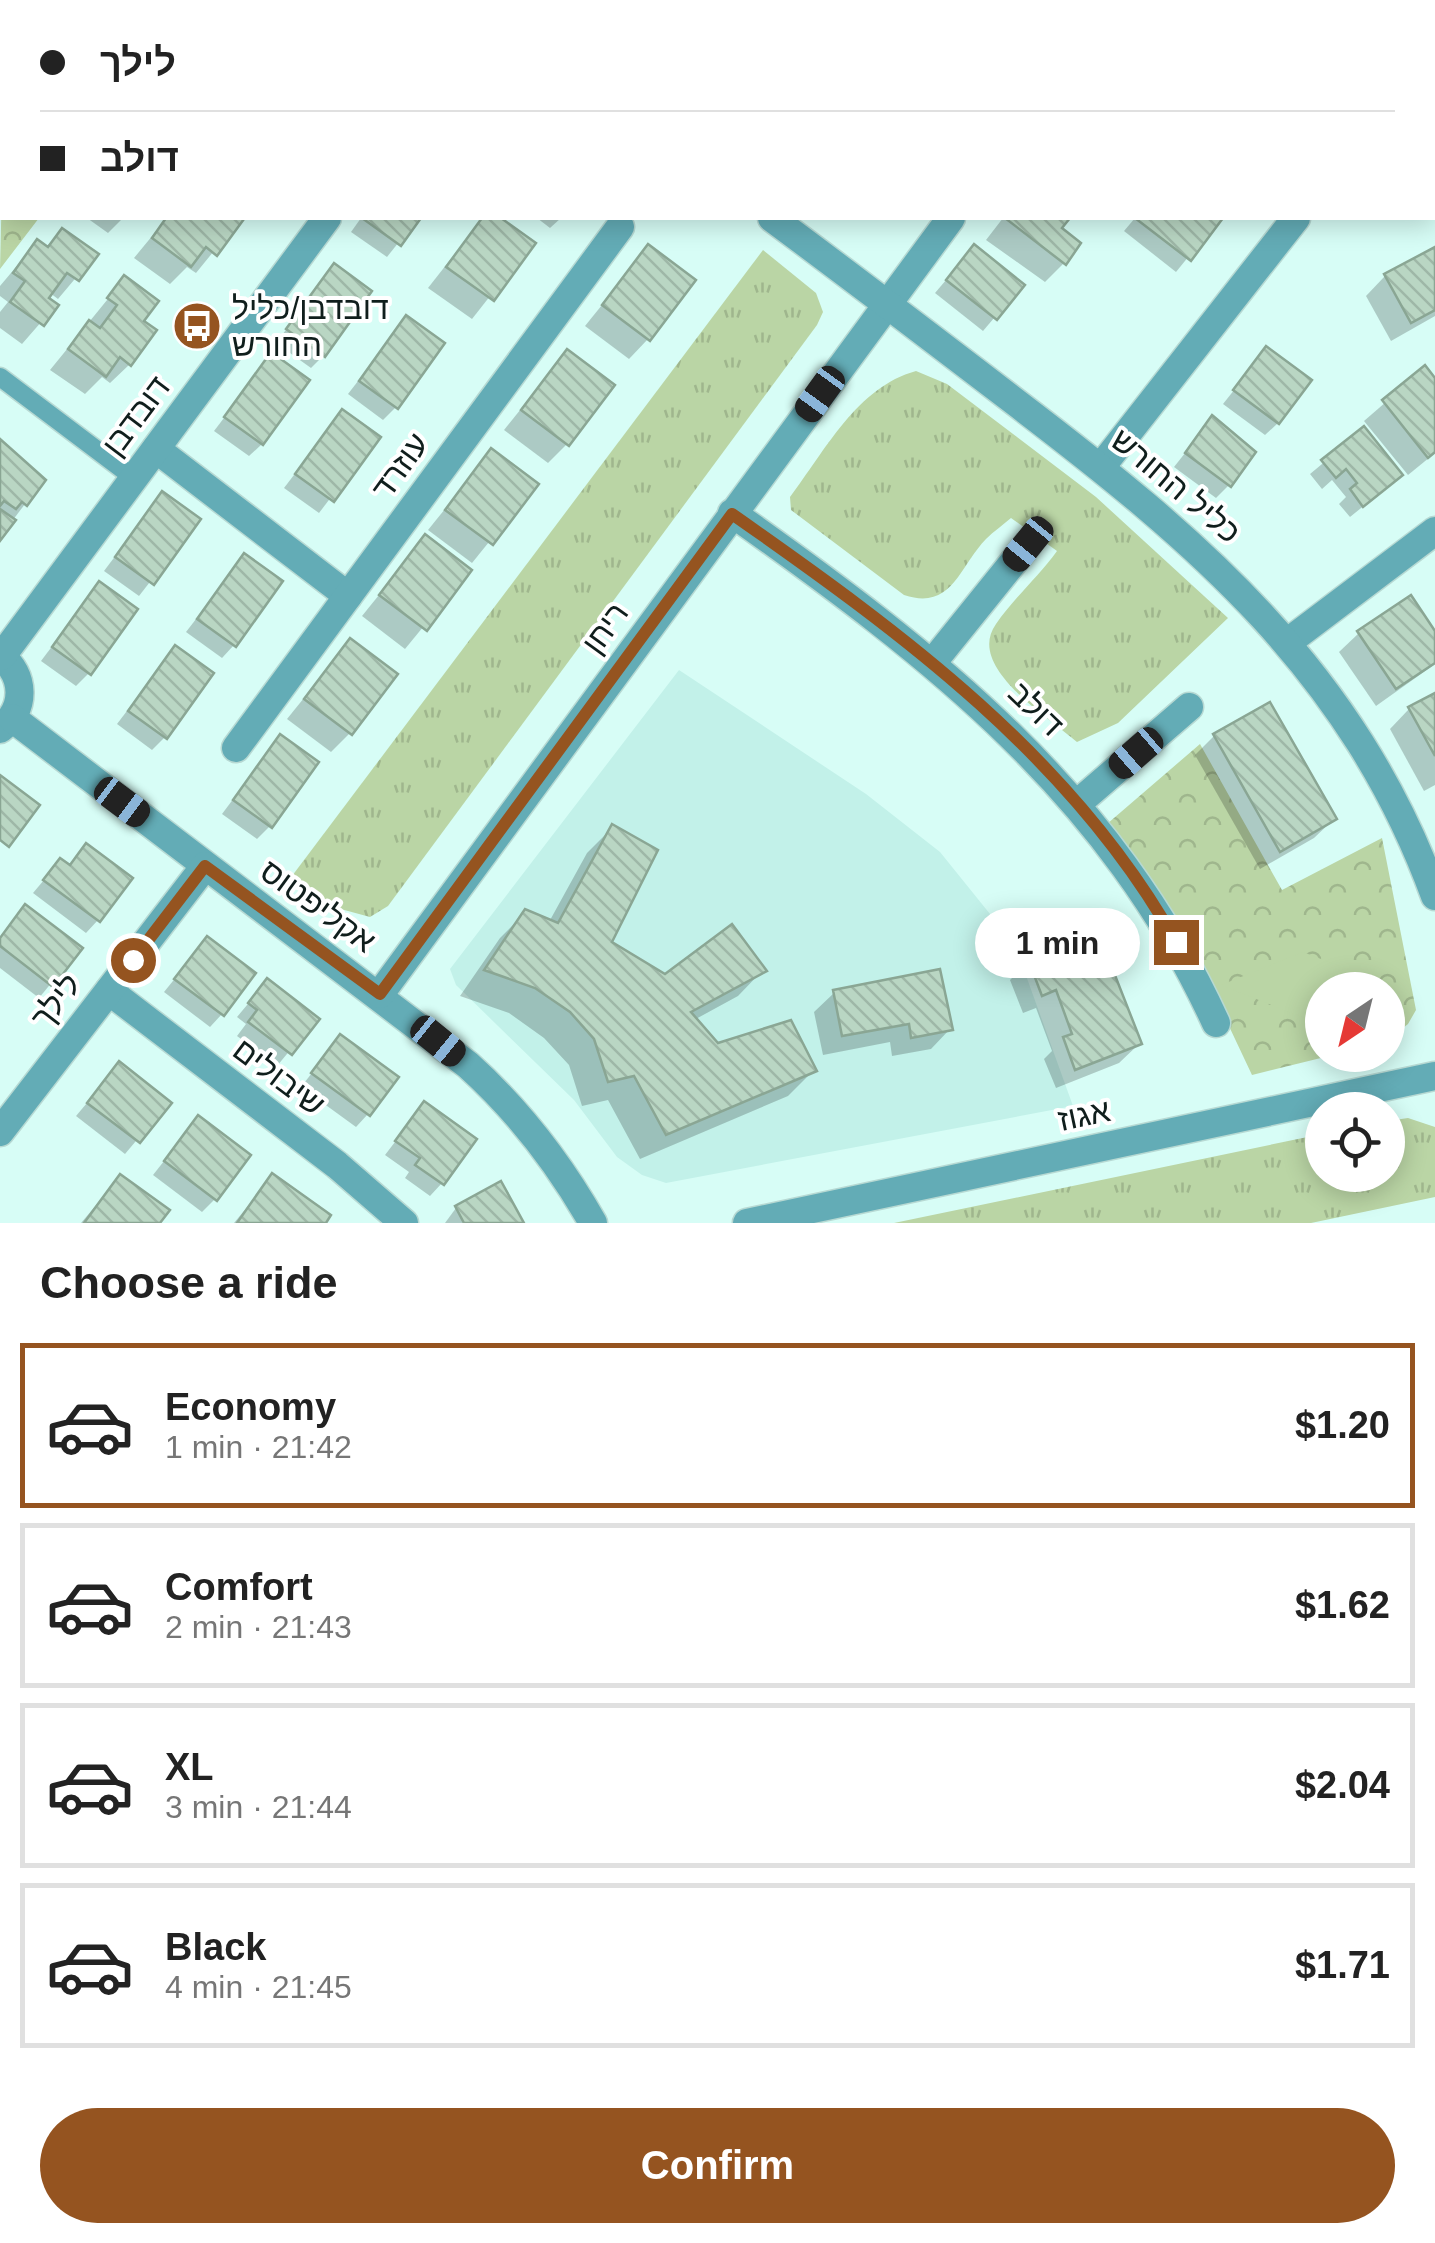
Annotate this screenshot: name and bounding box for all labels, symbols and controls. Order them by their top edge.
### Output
text: לילך [100,41,176,83]
text: דולב [100,137,179,179]
place label: דובדבן/כליל החורש [232,290,389,363]
bus stop icon: דובדבן/כליל החורש [171,300,223,352]
car [790,361,850,427]
street label: דובדבן [95,369,177,463]
street label: כליל החורש [1104,422,1248,550]
street label: עוזרד [364,426,436,506]
car [997,511,1059,577]
street label: ריחן [575,596,635,660]
street label: דולב [1001,675,1071,743]
car [1104,722,1168,784]
car [89,772,155,832]
street label: אקליפטוס [254,852,382,960]
callout: 1 min [976,907,1141,977]
route end [1154,920,1199,965]
text: 1 min [1016,925,1099,961]
route start [111,938,156,983]
street label: לילך [24,967,88,1035]
north arrow [1305,972,1405,1072]
map controls [1305,972,1405,1192]
car [405,1010,471,1072]
street label: שיבולים [226,1031,332,1123]
street label: אגוז [1055,1092,1113,1138]
button: locate [1305,1092,1405,1192]
text: Choose a ride [40,1257,338,1308]
icon: car [45,1381,135,1471]
text: Economy [165,1386,336,1428]
text: $1.20 [1295,1404,1390,1446]
text: 1 min · 21:42 [165,1429,352,1465]
icon: car [45,1561,135,1651]
text: Comfort [165,1566,313,1608]
text: $1.62 [1295,1584,1390,1626]
text: 2 min · 21:43 [165,1609,352,1645]
icon: car [45,1741,135,1831]
text: XL [165,1746,214,1788]
text: $2.04 [1295,1764,1390,1806]
text: 3 min · 21:44 [165,1789,352,1825]
icon: car [45,1921,135,2011]
text: Black [165,1926,266,1968]
text: $1.71 [1295,1944,1390,1986]
text: 4 min · 21:45 [165,1969,352,2005]
button: Confirm [40,2108,1395,2223]

